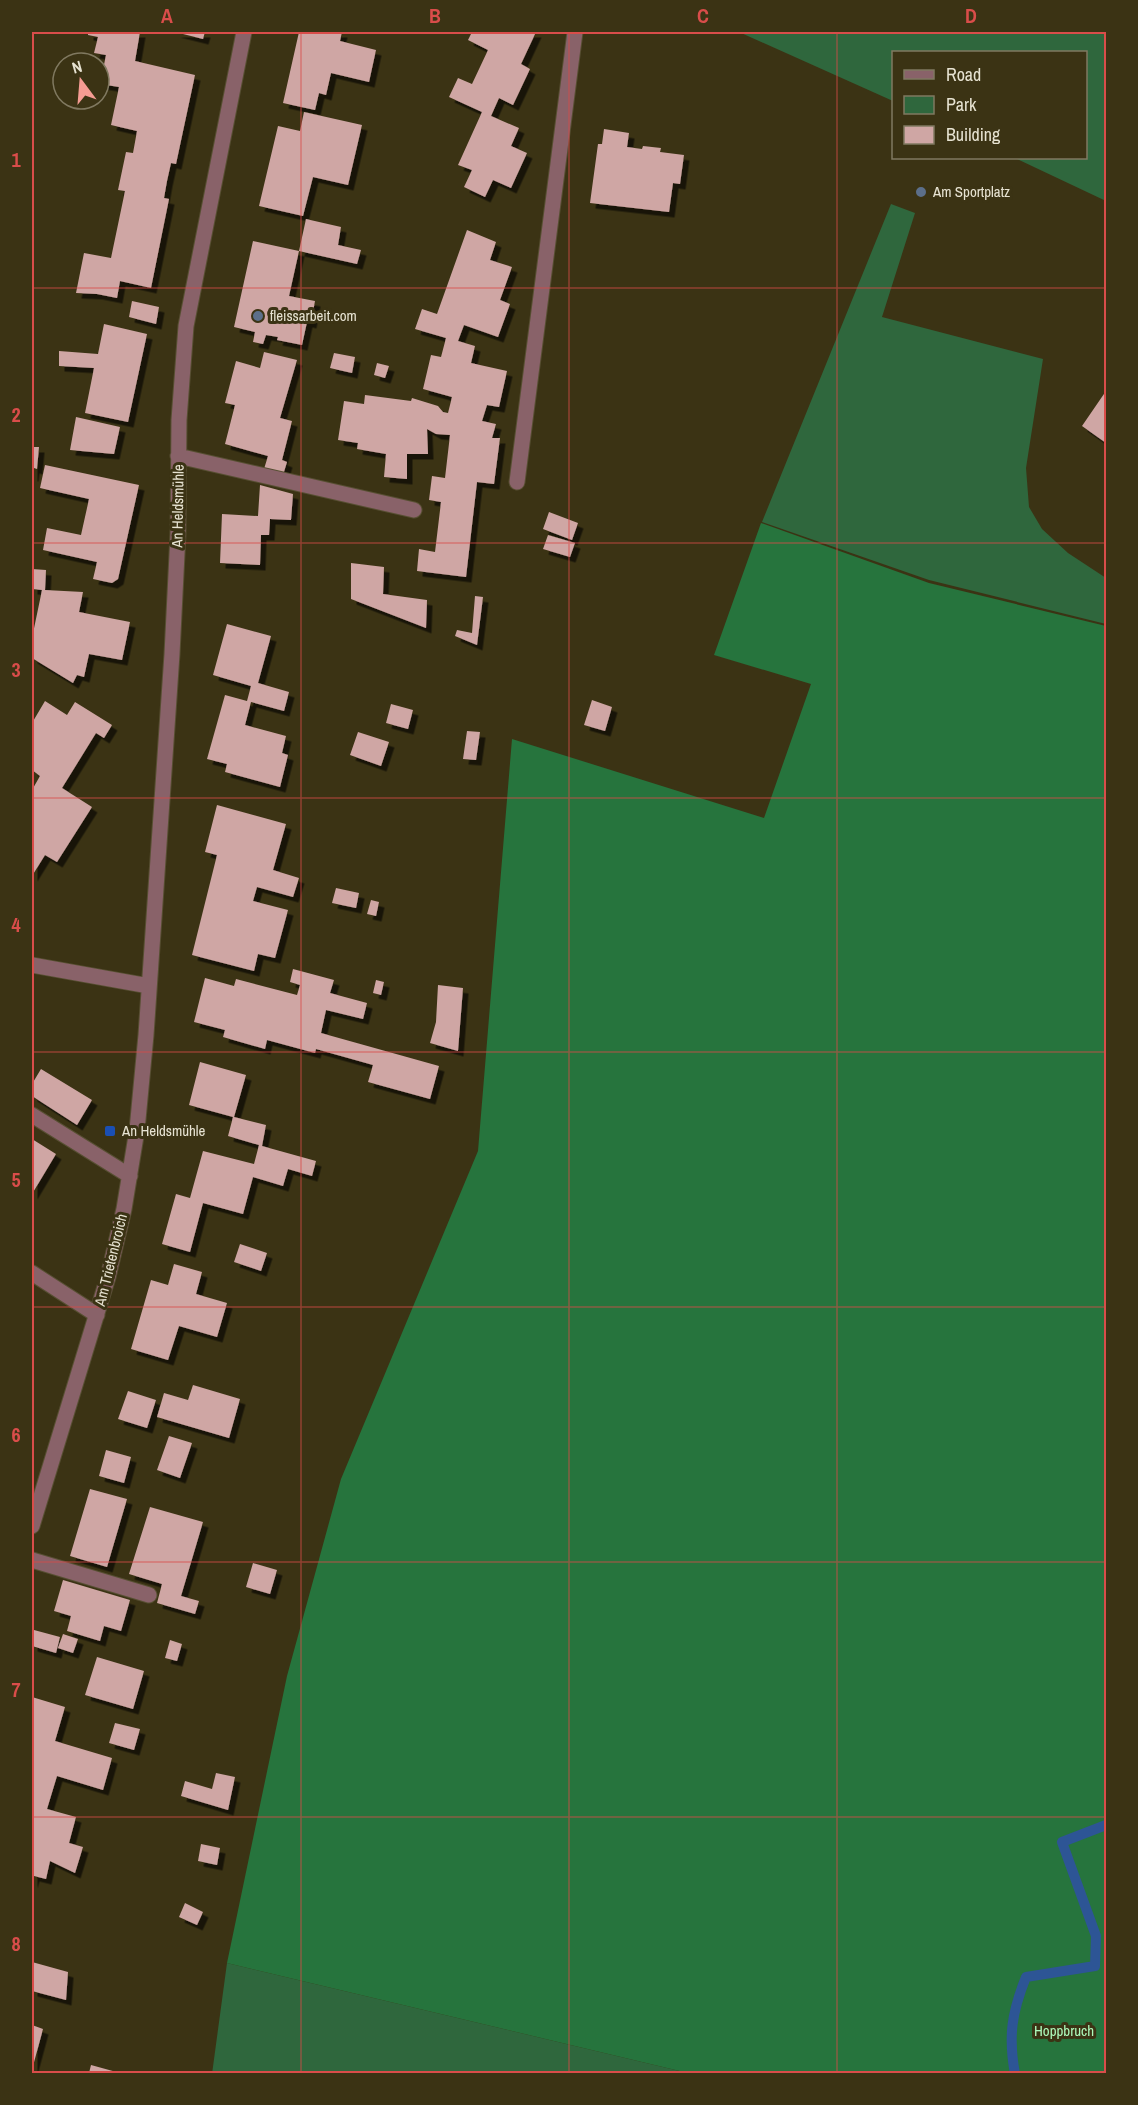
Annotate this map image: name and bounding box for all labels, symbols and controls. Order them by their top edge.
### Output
text: A [161,2,173,29]
text: B [429,2,441,29]
text: C [697,2,709,29]
text: D [965,2,977,29]
north arrow [51,51,111,111]
legend [892,51,1087,159]
text: N [69,55,84,78]
text: Road [946,62,981,87]
text: Park [946,92,977,117]
text: Building [946,122,1001,147]
text: 1 [11,146,21,173]
place label: Am Sportplatz [932,181,1010,202]
marker: Am Sportplatz [914,185,928,199]
place label: fleissarbeit.com [270,305,357,326]
marker: fleissarbeit.com [251,309,265,323]
text: 2 [11,401,21,428]
street label: An Heldsmühle [166,464,189,549]
text: 3 [11,656,21,683]
text: 4 [11,911,21,938]
place label: An Heldsmühle [121,1120,206,1141]
marker: An Heldsmühle [103,1124,117,1138]
text: 5 [11,1166,21,1193]
street label: Am Trietenbroich [89,1212,132,1309]
text: 6 [11,1421,21,1448]
text: 7 [11,1676,21,1703]
text: 8 [11,1930,21,1957]
park label: Hoppbruch [1034,2020,1094,2041]

